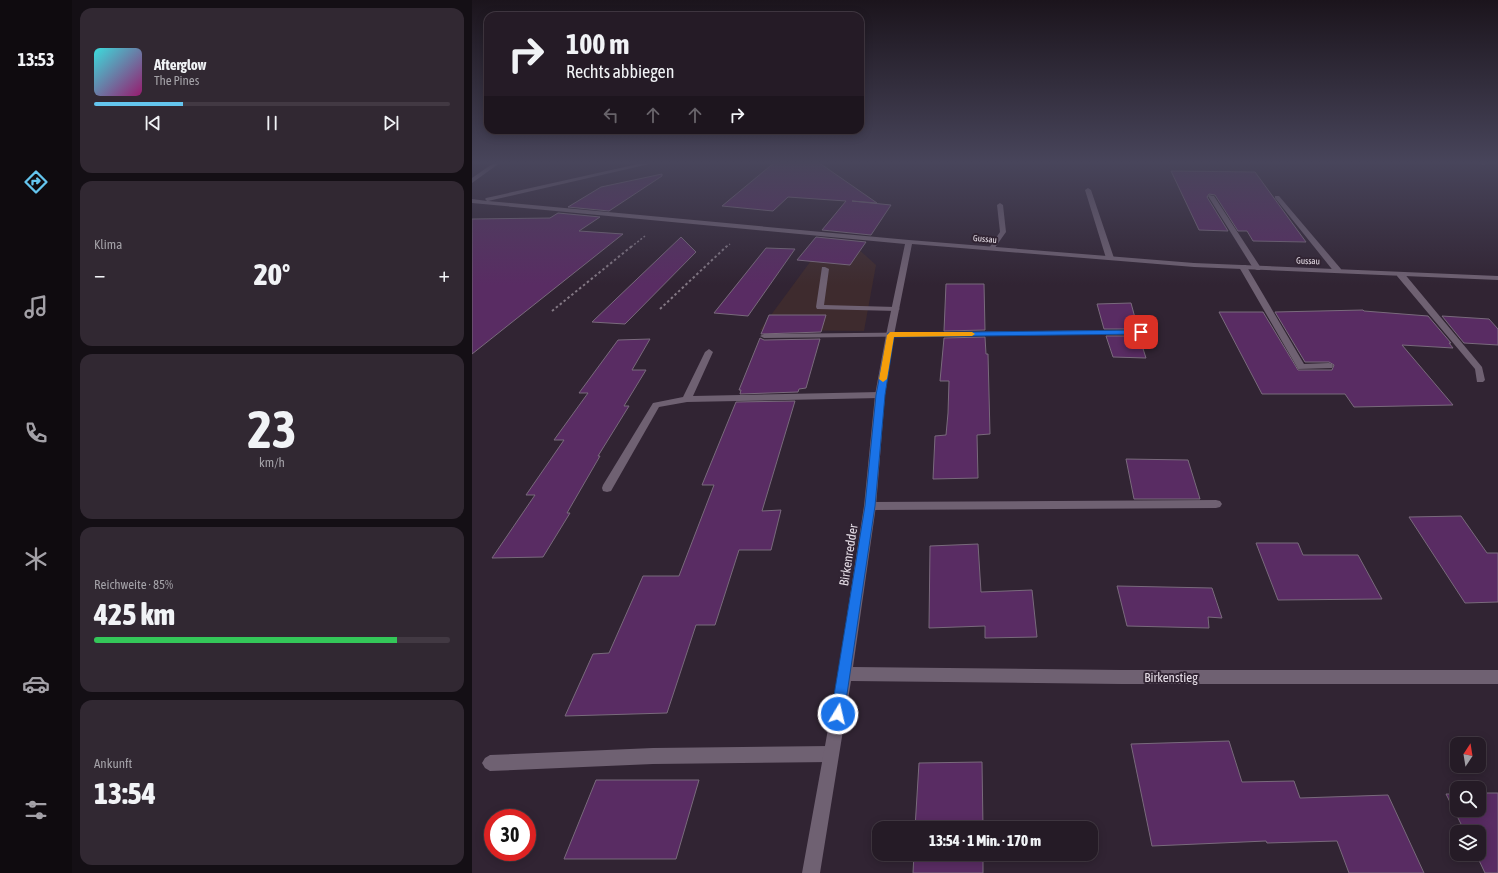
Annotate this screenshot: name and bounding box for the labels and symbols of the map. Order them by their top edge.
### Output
street label: Gussau [973,233,997,245]
street label: Gussau [1296,256,1320,266]
pin [1124,315,1158,349]
street label: Birkenredder [836,523,861,587]
street label: Birkenstieg [1144,670,1198,685]
position arrow [817,693,859,735]
north arrow [1450,737,1486,773]
speed limit sign: 30 [484,809,536,861]

